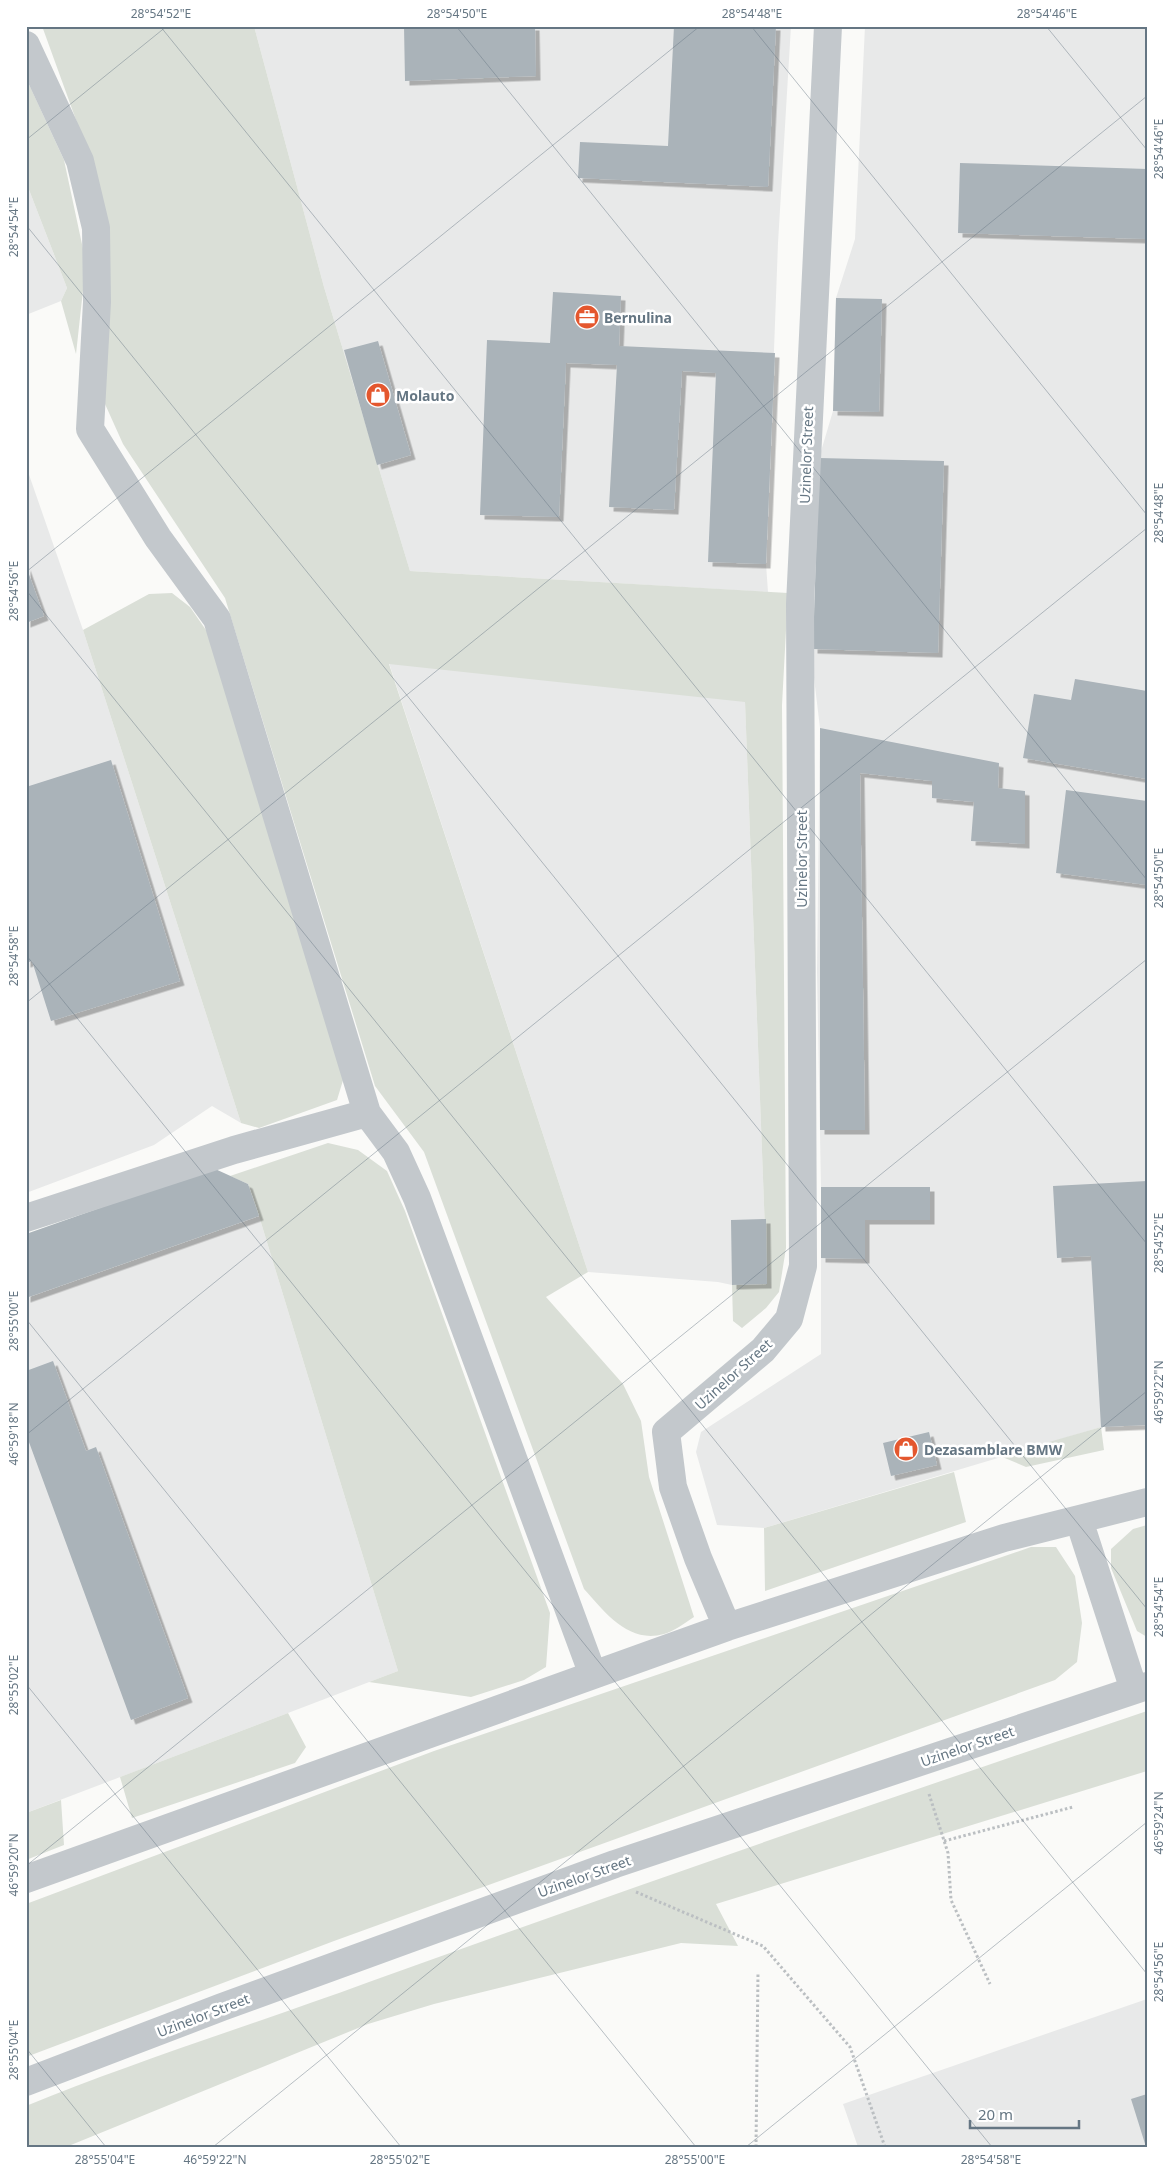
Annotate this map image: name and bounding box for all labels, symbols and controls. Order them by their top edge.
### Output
text: 28°54'52"E [131,5,191,22]
text: 28°54'50"E [427,5,487,22]
text: 28°54'48"E [722,5,782,22]
text: 28°54'46"E [1017,5,1077,22]
text: 28°54'46"E [1150,119,1167,179]
text: 28°54'54"E [5,197,22,257]
office icon: Bernulina [574,304,600,330]
place label: Bernulina [604,308,672,327]
shop icon: Molauto [365,382,391,408]
place label: Molauto [396,386,455,405]
street label: Uzinelor Street [795,406,817,504]
text: 28°54'48"E [1150,483,1167,543]
text: 28°54'56"E [5,561,22,621]
street label: Uzinelor Street [792,810,811,908]
text: 28°54'50"E [1150,848,1167,908]
text: 28°54'58"E [5,926,22,986]
text: 28°54'52"E [1150,1213,1167,1273]
text: 28°55'00"E [5,1291,22,1351]
street label: Uzinelor Street [690,1334,776,1414]
text: 46°59'22"N [1150,1360,1167,1424]
text: 46°59'18"N [5,1402,22,1466]
shop icon: Dezasamblare BMW [893,1436,919,1462]
place label: Dezasamblare BMW [924,1440,1063,1459]
text: 28°54'54"E [1150,1577,1167,1637]
text: 28°55'02"E [5,1655,22,1715]
street label: Uzinelor Street [918,1721,1016,1771]
text: 46°59'24"N [1150,1791,1167,1855]
text: 46°59'20"N [5,1833,22,1897]
street label: Uzinelor Street [535,1850,633,1902]
text: 28°54'56"E [1150,1942,1167,2002]
street label: Uzinelor Street [154,1989,252,2041]
text: 28°55'04"E [5,2020,22,2080]
scale bar [970,2098,1079,2130]
text: 20 m [978,2104,1013,2124]
text: 28°55'04"E [75,2151,135,2168]
text: 46°59'22"N [183,2151,247,2168]
text: 28°55'02"E [370,2151,430,2168]
text: 28°55'00"E [665,2151,725,2168]
text: 28°54'58"E [961,2151,1021,2168]

